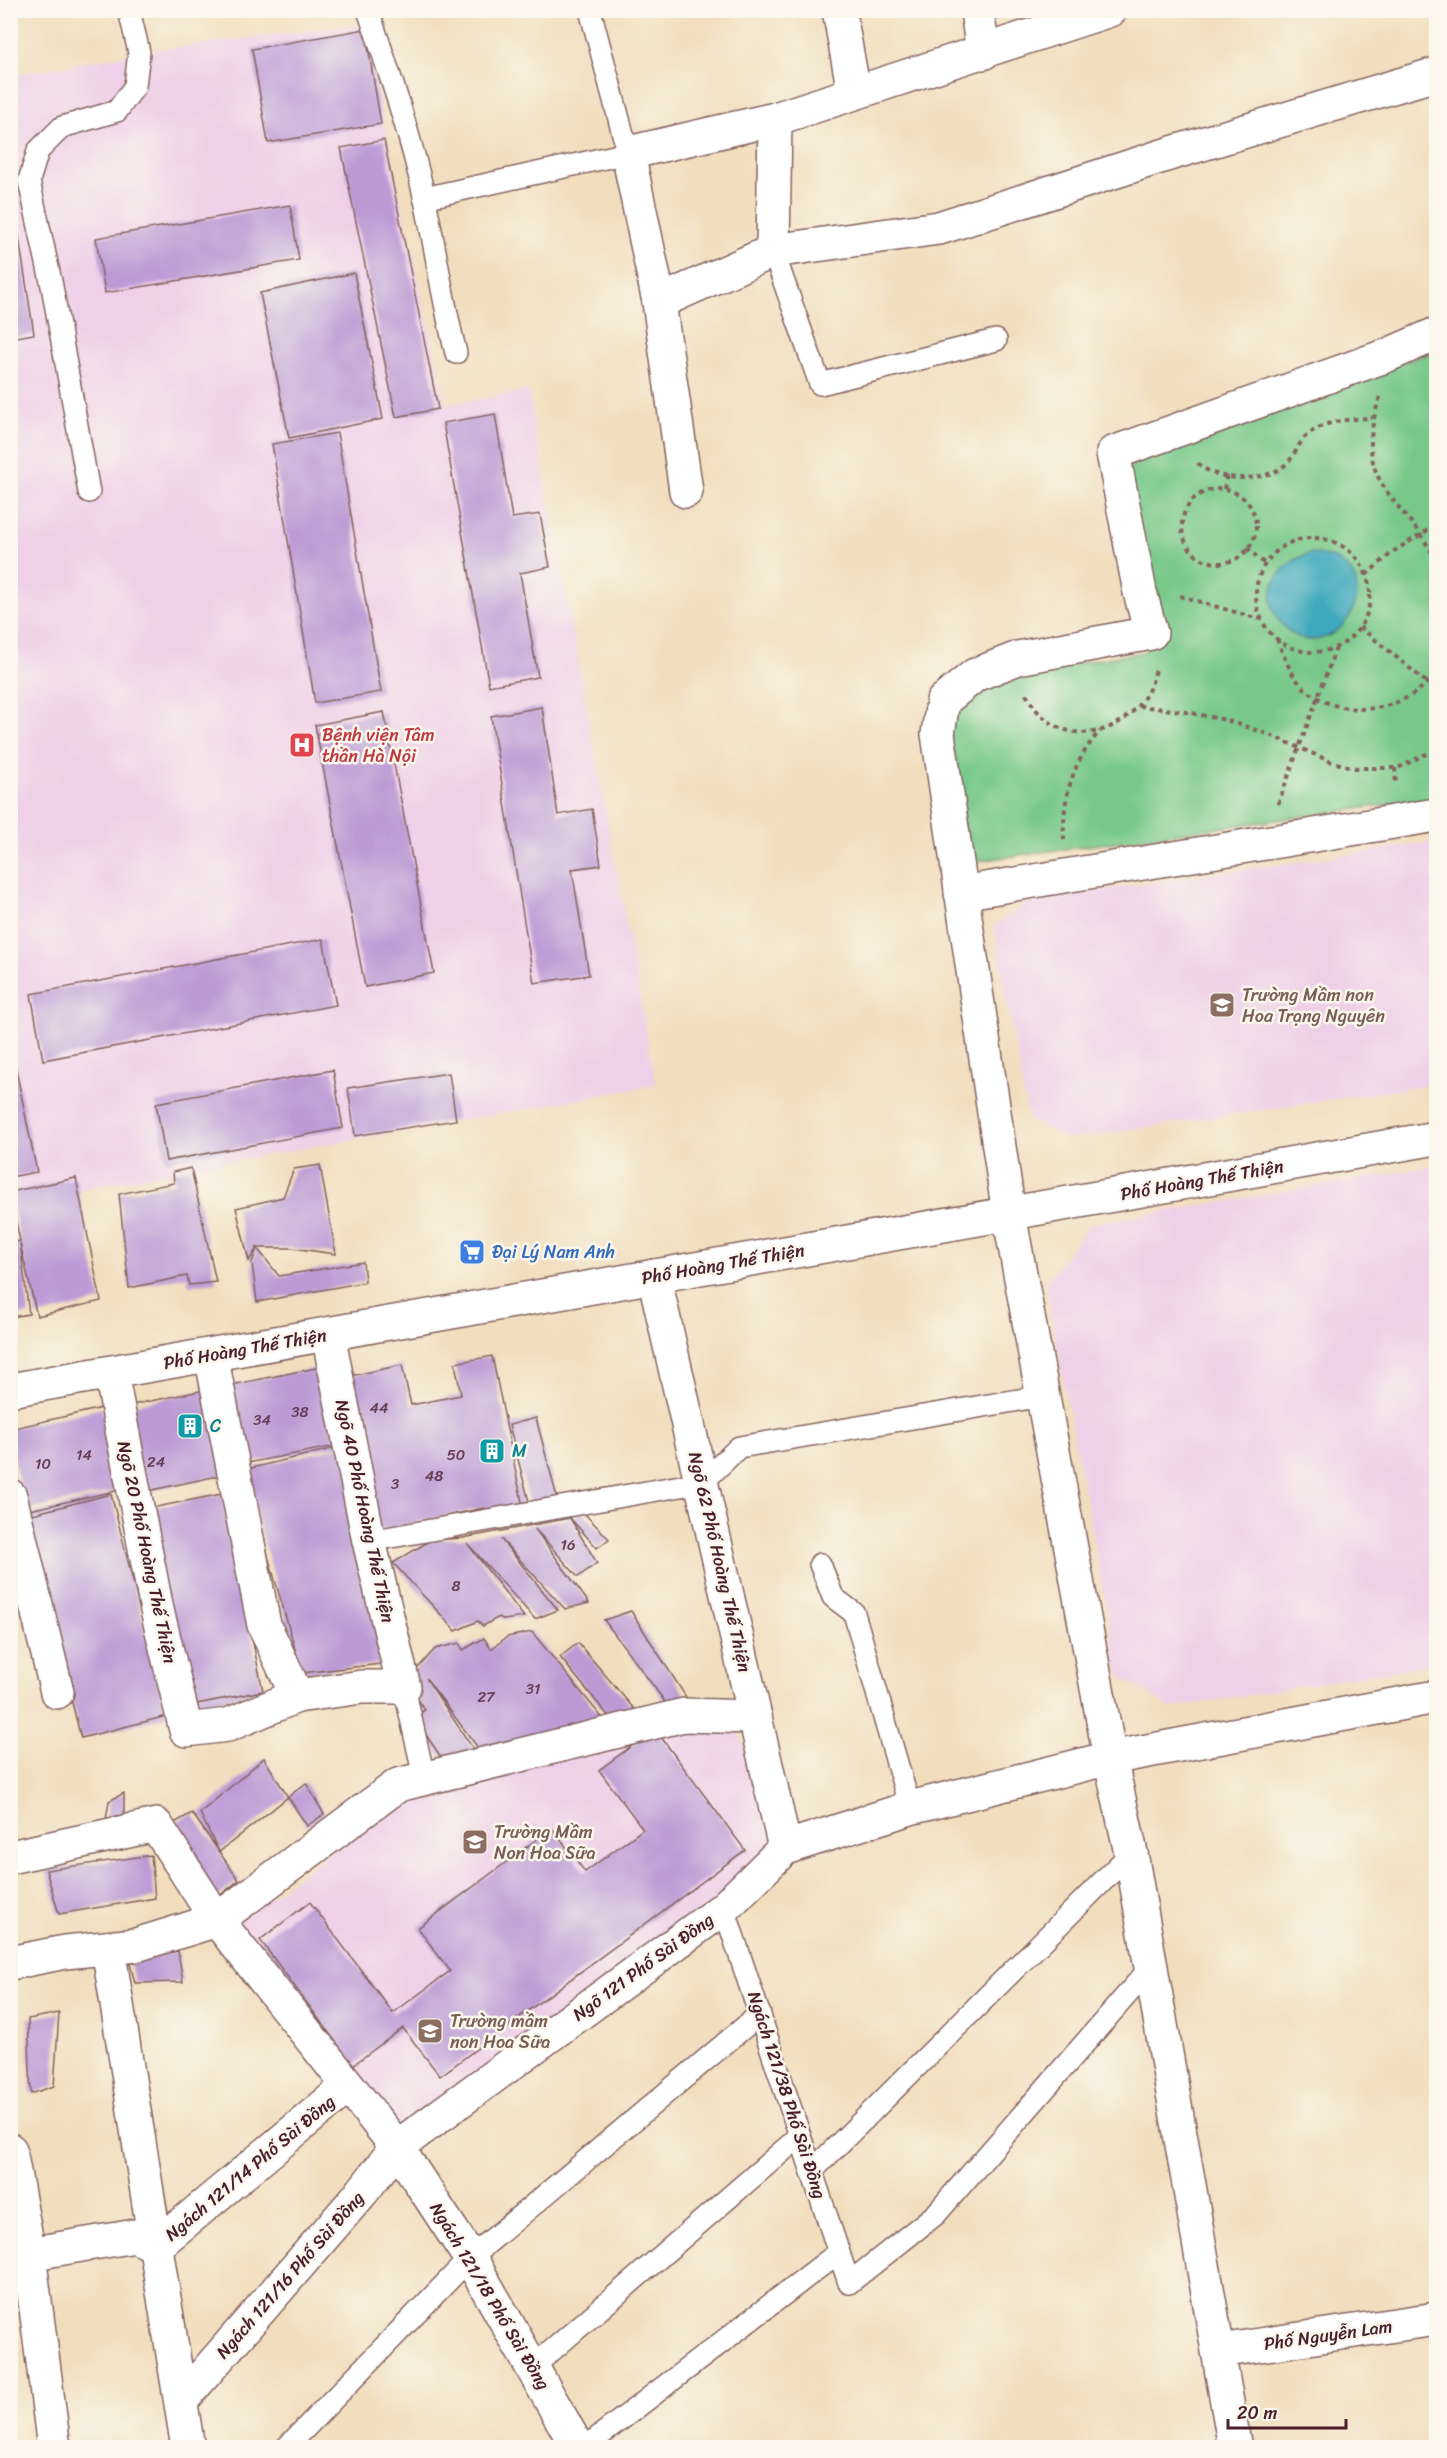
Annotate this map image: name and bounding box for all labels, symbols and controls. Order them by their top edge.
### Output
place label: Bệnh viện Tâm thần Hà Nội [322,719,435,772]
hospital icon: Bệnh viện Tâm thần Hà Nội [287,730,317,760]
place label: Trường Mầm non Hoa Trạng Nguyên [1242,979,1385,1032]
school or university icon: Trường Mầm non Hoa Trạng Nguyên [1207,990,1237,1020]
street label: Phố Hoàng Thế Thiện [1118,1150,1286,1210]
street label: Phố Hoàng Thế Thiện [639,1234,807,1294]
place label: Đại Lý Nam Anh [492,1236,615,1268]
supermarket icon: Đại Lý Nam Anh [457,1237,487,1267]
street label: Phố Hoàng Thế Thiện [161,1319,329,1379]
house number: 44 [370,1395,388,1421]
street label: Ngõ 40 Phố Hoàng Thế Thiện [326,1396,404,1626]
house number: 38 [291,1399,309,1425]
house number: 34 [253,1407,271,1433]
place label: C [210,1410,222,1442]
building icon: C [175,1411,205,1441]
place label: M [512,1435,527,1467]
building icon: M [477,1436,507,1466]
street label: Ngõ 20 Phố Hoàng Thế Thiện [108,1438,186,1666]
house number: 14 [76,1442,92,1468]
house number: 50 [447,1442,465,1468]
house number: 24 [147,1449,165,1475]
street label: Ngõ 62 Phố Hoàng Thế Thiện [679,1449,761,1676]
house number: 10 [35,1451,51,1477]
house number: 48 [425,1463,443,1489]
house number: 3 [391,1471,399,1497]
house number: 16 [561,1532,575,1558]
house number: 8 [451,1573,461,1599]
house number: 31 [526,1676,540,1702]
house number: 27 [477,1684,496,1710]
place label: Trường Mầm Non Hoa Sữa [494,1816,595,1869]
school or university icon: Trường Mầm Non Hoa Sữa [460,1827,490,1857]
street label: Ngõ 121 Phố Sài Đồng [565,1904,721,2030]
street label: Ngách 121/38 Phố Sài Đồng [738,1987,836,2203]
place label: Trường mầm non Hoa Sữa [450,2005,550,2058]
school or university icon: Trường mầm non Hoa Sữa [415,2016,445,2046]
street label: Ngách 121/14 Phố Sài Đồng [157,2087,343,2249]
street label: Ngách 121/16 Phố Sài Đồng [208,2184,372,2366]
street label: Ngách 121/18 Phố Sài Đồng [421,2196,559,2396]
street label: Phố Nguyễn Lam [1262,2310,1395,2360]
scale bar [1228,2392,1346,2430]
text: 20 m [1237,2397,1277,2429]

